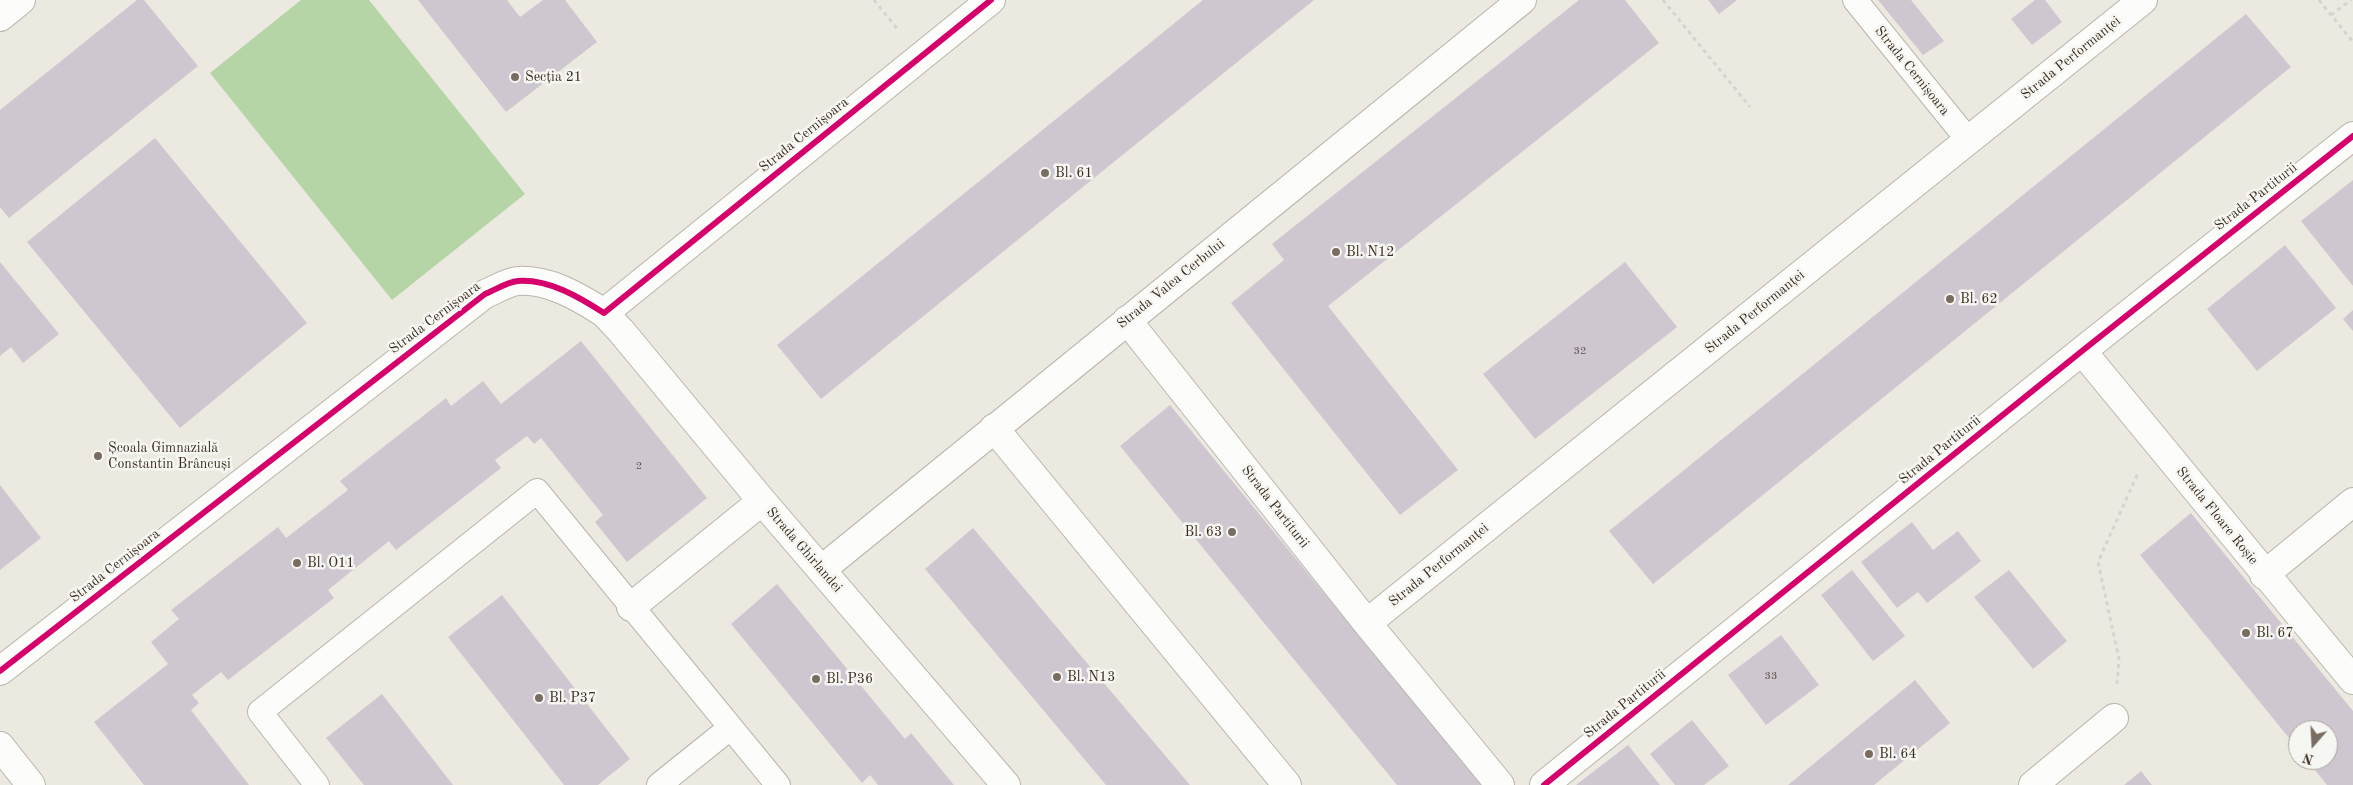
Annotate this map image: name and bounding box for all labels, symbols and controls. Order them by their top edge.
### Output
street label: Strada Performanței [2018,13,2124,103]
street label: Strada Cernișoara [1871,23,1953,119]
place label: Secția 21 [525,69,582,85]
marker: Secția 21 [509,71,521,83]
street label: Strada Cernișoara [756,94,852,176]
street label: Strada Partiturii [2211,160,2301,234]
place label: Bl. 61 [1055,165,1093,181]
marker: Bl. 61 [1039,167,1051,179]
street label: Strada Valea Cerbului [1114,236,1228,332]
place label: Bl. N12 [1346,244,1394,260]
marker: Bl. N12 [1330,246,1342,258]
street label: Strada Performanței [1702,267,1808,357]
street label: Strada Cernișoara [386,278,484,358]
place label: Bl. 62 [1960,291,1998,307]
marker: Bl. 62 [1944,293,1956,305]
house number: 32 [1574,344,1586,358]
street label: Strada Partiturii [1896,412,1984,488]
place label: Școala Gimnazială Constantin Brâncuși [108,440,231,472]
marker: Școala Gimnazială Constantin Brâncuși [92,450,104,462]
house number: 2 [636,459,642,473]
street label: Strada Partiturii [1238,462,1312,552]
street label: Strada Floare Roșie [2172,464,2262,568]
street label: Strada Ghirlandei [762,504,846,596]
street label: Strada Performanței [1386,520,1492,610]
place label: Bl. 63 [1184,524,1222,540]
street label: Strada Cernișoara [67,526,163,606]
marker: Bl. 63 [1226,526,1238,538]
place label: Bl. O11 [307,555,354,571]
marker: Bl. O11 [291,557,303,569]
place label: Bl. 67 [2256,625,2294,641]
marker: Bl. 67 [2240,627,2252,639]
street label: Strada Partiturii [1581,666,1669,742]
place label: Bl. N13 [1067,669,1115,685]
house number: 33 [1765,669,1777,683]
place label: Bl. P36 [826,671,873,687]
marker: Bl. N13 [1051,671,1063,683]
marker: Bl. P36 [810,673,822,685]
place label: Bl. P37 [549,690,596,706]
marker: Bl. P37 [533,692,545,704]
north arrow [2288,720,2338,770]
place label: Bl. 64 [1879,746,1917,762]
marker: Bl. 64 [1863,748,1875,760]
text: N [2301,750,2316,767]

